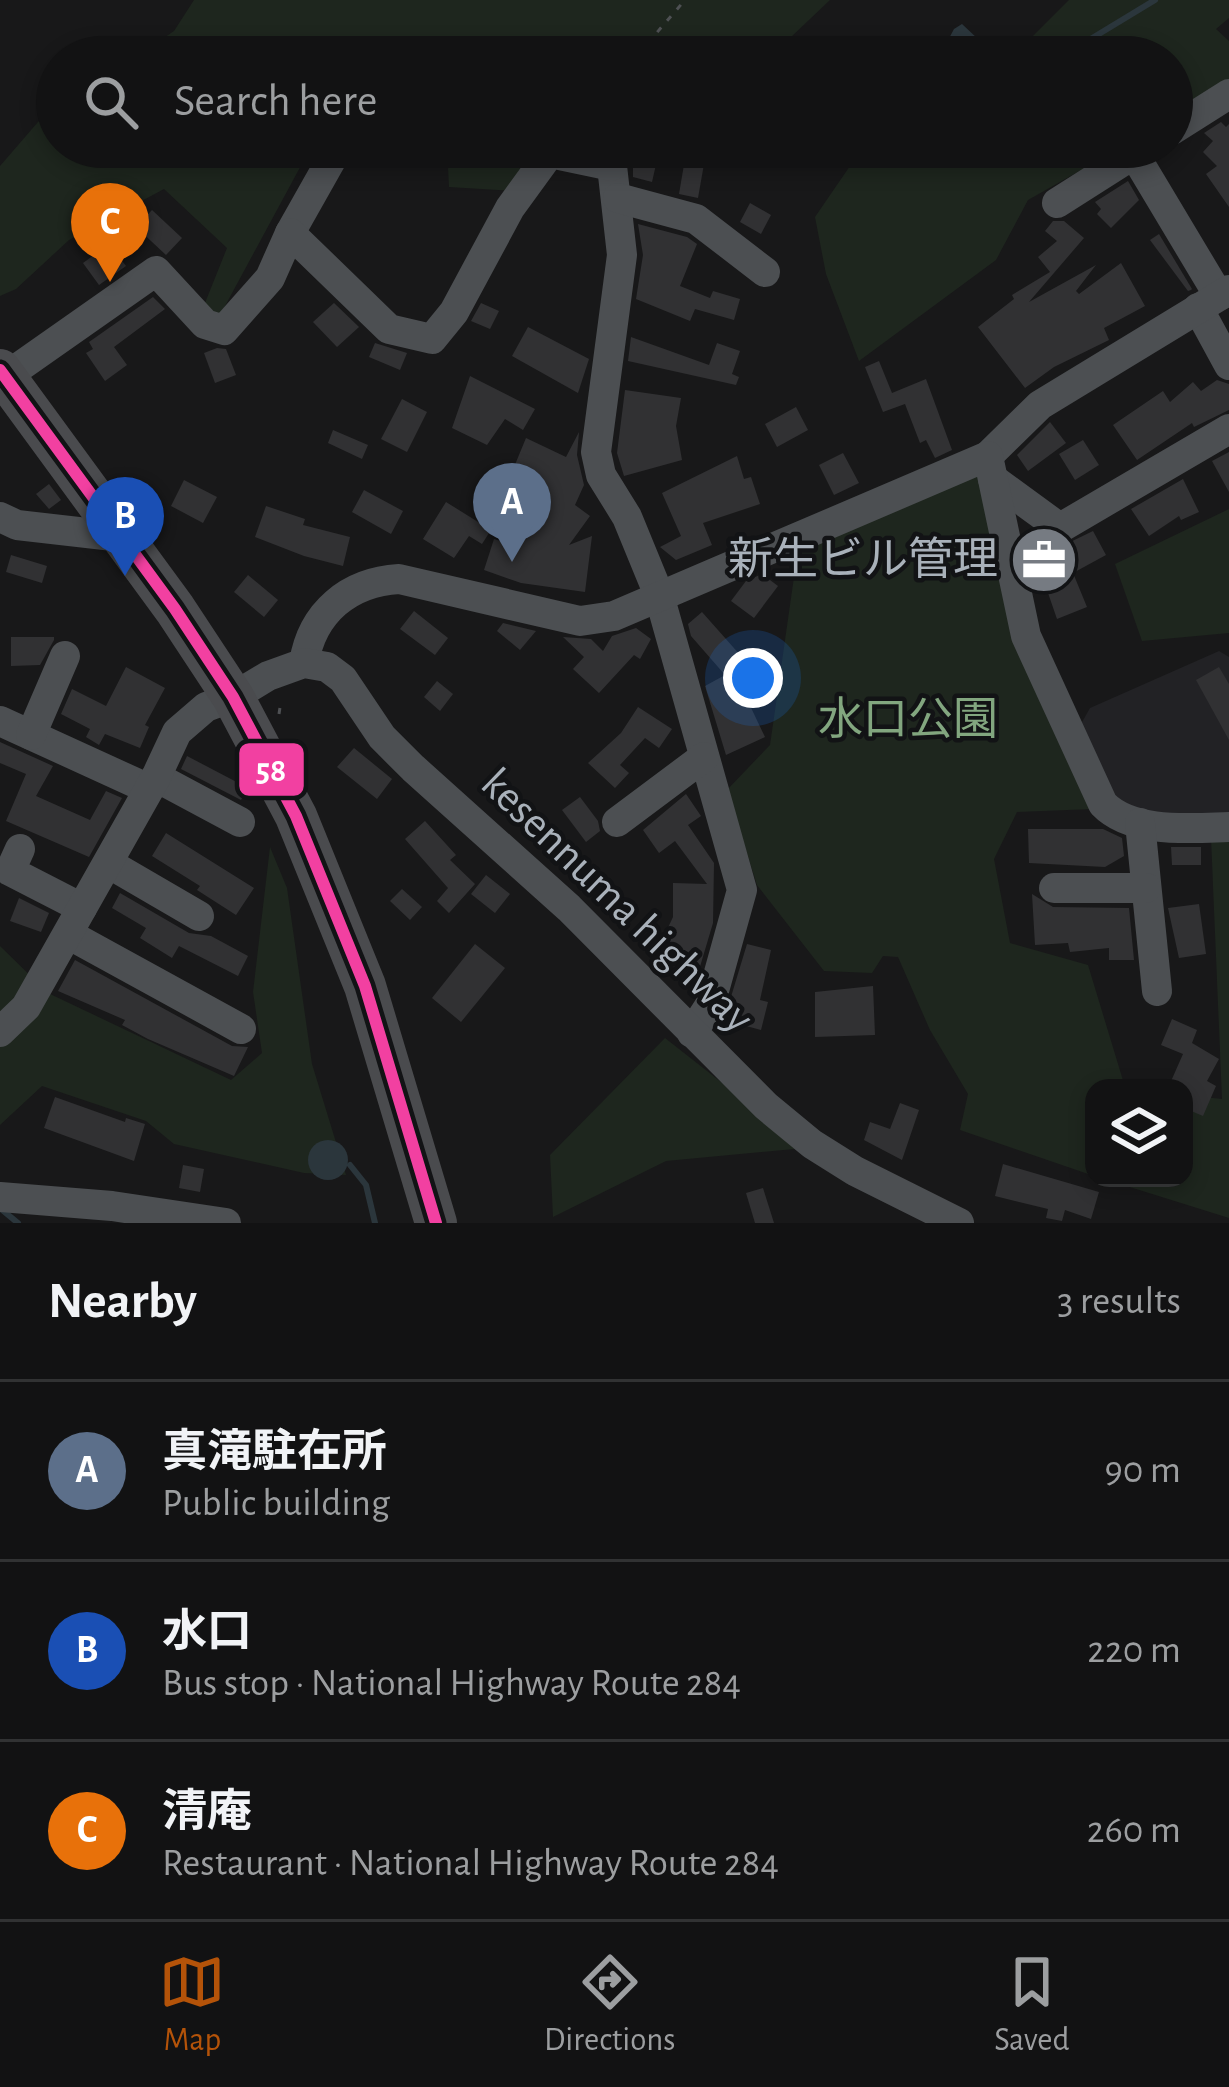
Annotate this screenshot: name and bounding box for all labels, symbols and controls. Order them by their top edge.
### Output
search box [36,36,1193,168]
icon: search [78,69,144,135]
text: Search here [174,79,377,124]
pin: C [71,183,149,282]
pin: A [473,463,551,562]
pin: B [86,477,164,576]
office icon: 新生ビル管理 [1009,525,1079,595]
place label: 新生ビル管理 [728,536,998,583]
your location [723,648,783,708]
park label: 水口公園 [818,696,998,743]
line badge: 58 [237,741,306,798]
text: 58 [256,755,286,788]
street label: kesennuma highway [472,760,762,1042]
map controls [1085,1079,1193,1187]
button: layers [1085,1079,1193,1187]
text: Nearby [48,1276,197,1327]
text: 3 results [1057,1282,1181,1321]
text: 真滝駐在所 [162,1430,387,1475]
text: A [75,1451,99,1490]
text: 90 m [1104,1451,1181,1490]
text: Public building [162,1484,390,1523]
text: 水口 [162,1610,252,1655]
text: B [76,1631,98,1670]
text: 220 m [1087,1631,1181,1670]
text: Bus stop · National Highway Route 284 [162,1664,741,1703]
text: 清庵 [162,1790,252,1835]
text: C [77,1811,97,1850]
text: 260 m [1087,1811,1181,1850]
text: Restaurant · National Highway Route 284 [162,1844,779,1883]
tab: Map [159,1949,225,2061]
tab: Directions [544,1949,675,2061]
tab: Saved [994,1949,1070,2061]

